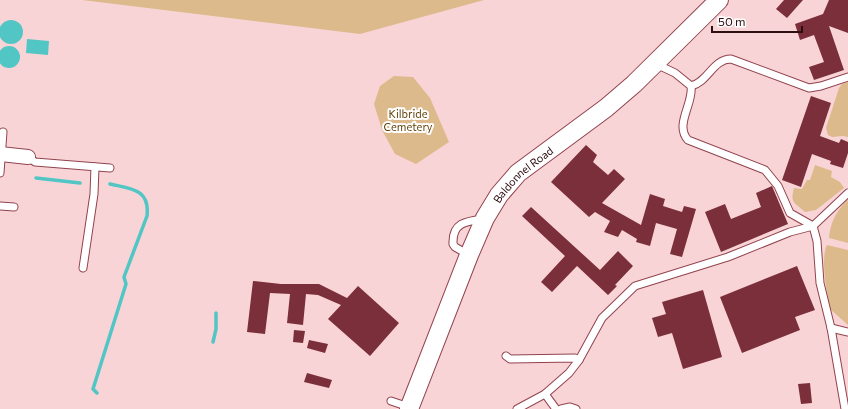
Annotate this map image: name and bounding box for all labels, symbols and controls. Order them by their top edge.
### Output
scale bar [712,8,802,34]
text: 50 m [718,14,746,28]
park label: Kilbride Cemetery [384,107,433,133]
street label: Baldonnel Road [490,143,555,205]

